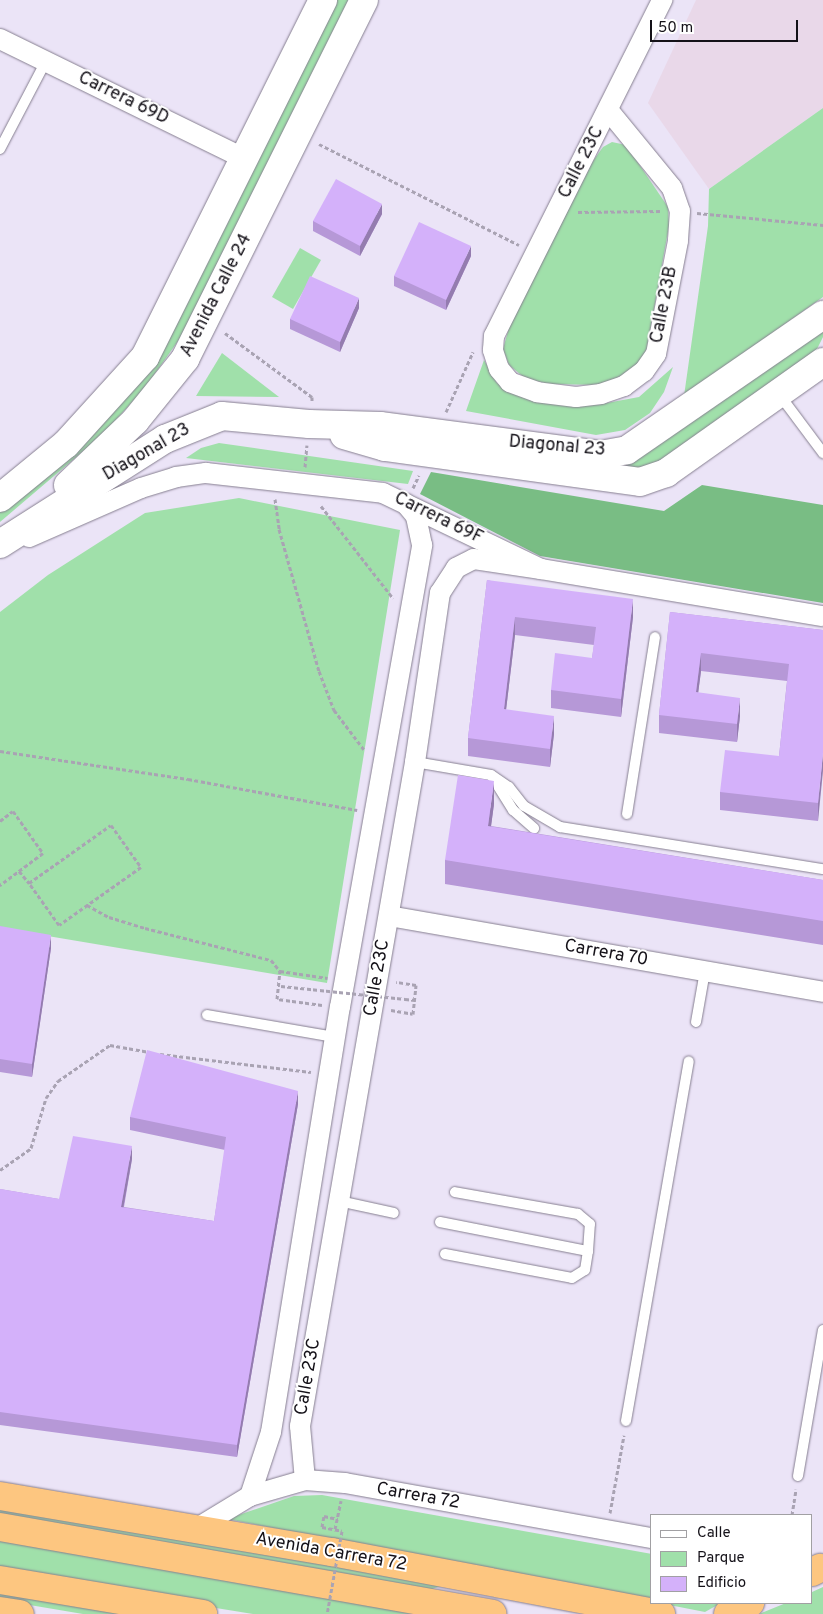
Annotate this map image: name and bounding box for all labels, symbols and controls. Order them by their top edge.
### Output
scale bar [653,10,800,42]
text: 50 m [658,19,693,38]
street label: Carrera 69D [74,68,172,130]
street label: Calle 23C [555,123,609,203]
street label: Avenida Calle 24 [177,231,257,361]
street label: Calle 23B [647,265,683,345]
street label: Diagonal 23 [100,419,194,487]
street label: Diagonal 23 [508,432,606,462]
street label: Carrera 69F [390,488,486,550]
street label: Carrera 70 [562,936,650,972]
street label: Calle 23C [361,938,395,1018]
street label: Calle 23C [292,1337,326,1417]
street label: Carrera 72 [374,1479,462,1515]
legend [650,1514,813,1604]
text: Calle [697,1524,731,1543]
street label: Avenida Carrera 72 [253,1529,409,1577]
text: Parque [697,1549,745,1568]
text: Edificio [697,1574,746,1593]

